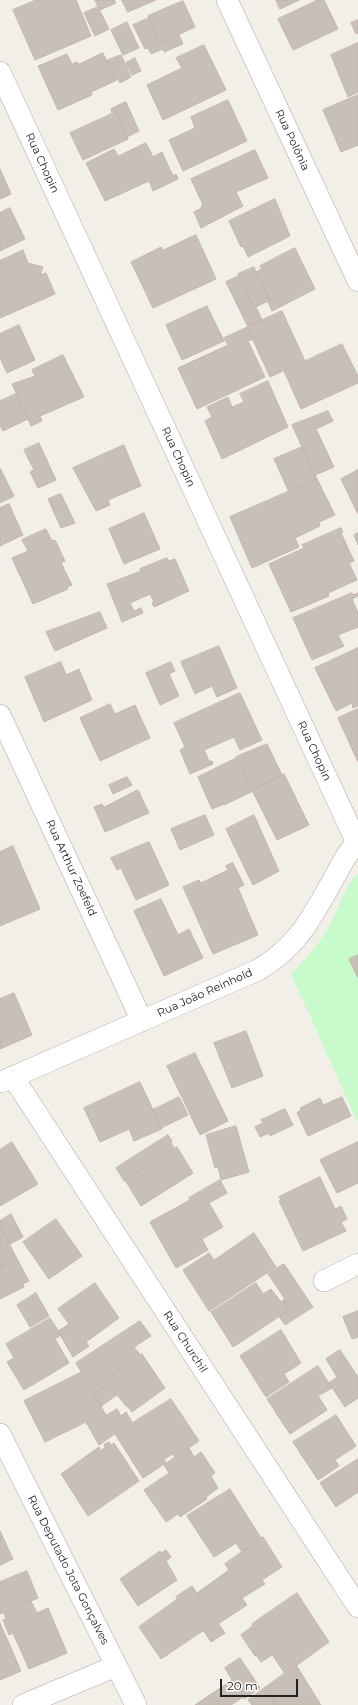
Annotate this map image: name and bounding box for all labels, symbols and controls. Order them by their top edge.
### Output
street label: Rua Polônia [272,107,312,173]
street label: Rua Chopin [22,131,62,195]
street label: Rua Chopin [158,425,198,489]
street label: Rua Chopin [294,719,334,783]
street label: Rua Arthur Zoefeld [43,818,99,918]
street label: Rua João Reinhold [155,966,255,1020]
street label: Rua Churchil [160,1309,210,1375]
street label: Rua Deputado Jota Gonçalves [25,1493,111,1647]
scale bar [222,1671,300,1697]
text: 20 m [227,1678,258,1693]

